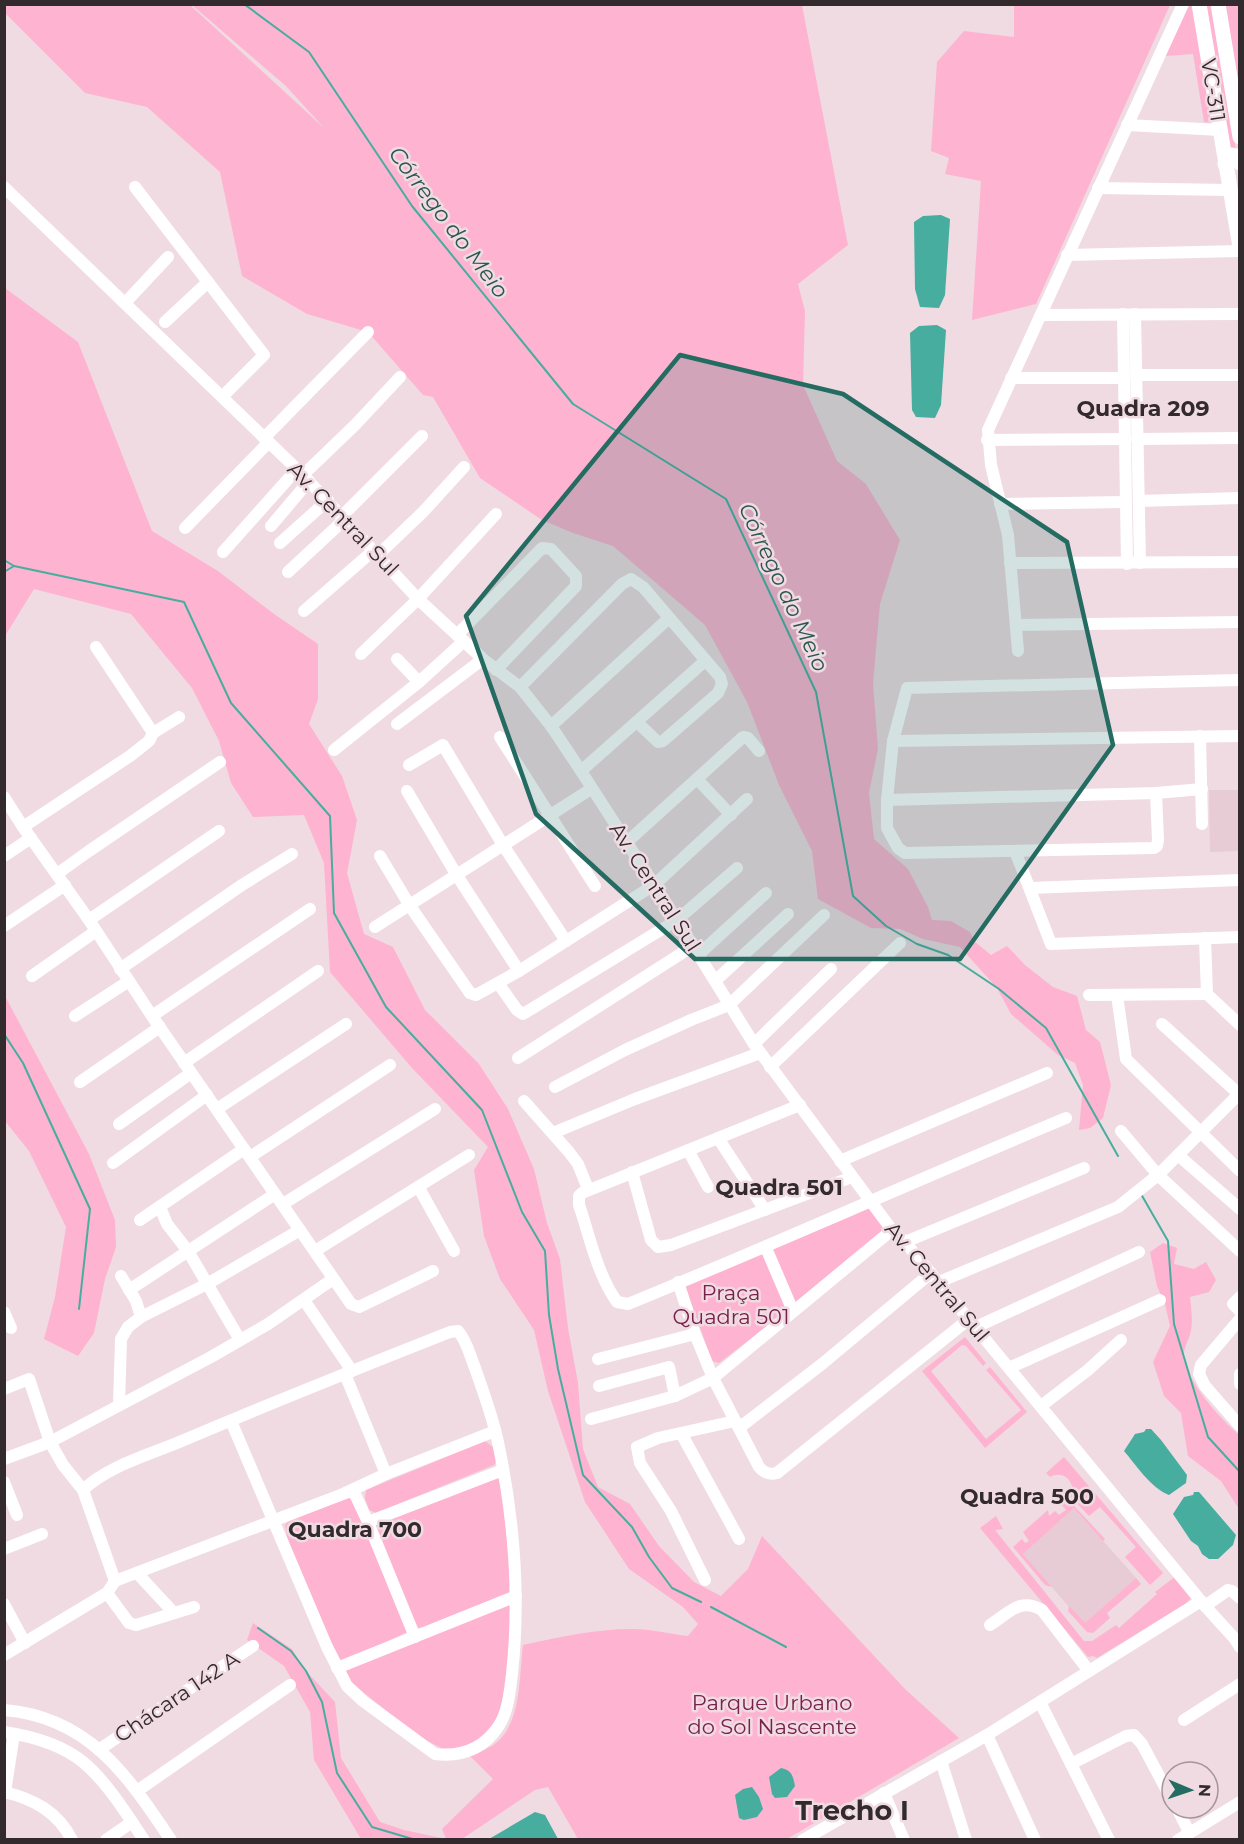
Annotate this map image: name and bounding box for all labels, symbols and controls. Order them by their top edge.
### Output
street label: VC-311 [1196,56,1231,123]
water label: Córrego do Meio [383,141,514,303]
district label: Quadra 209 [1077,395,1209,422]
street label: Av. Central Sul [283,456,404,581]
water label: Córrego do Meio [733,499,834,676]
street label: Av. Central Sul [604,818,706,956]
district label: Quadra 501 [715,1174,843,1201]
street label: Av. Central Sul [880,1217,995,1347]
park label: Praça Quadra 501 [672,1280,790,1329]
district label: Quadra 500 [960,1483,1094,1510]
district label: Quadra 700 [288,1516,422,1543]
street label: Chácara 142 A [110,1645,245,1748]
park label: Parque Urbano do Sol Nascente [687,1690,857,1739]
north arrow [1160,1760,1220,1820]
text: N [1195,1784,1214,1797]
district label: Trecho I [795,1794,909,1827]

